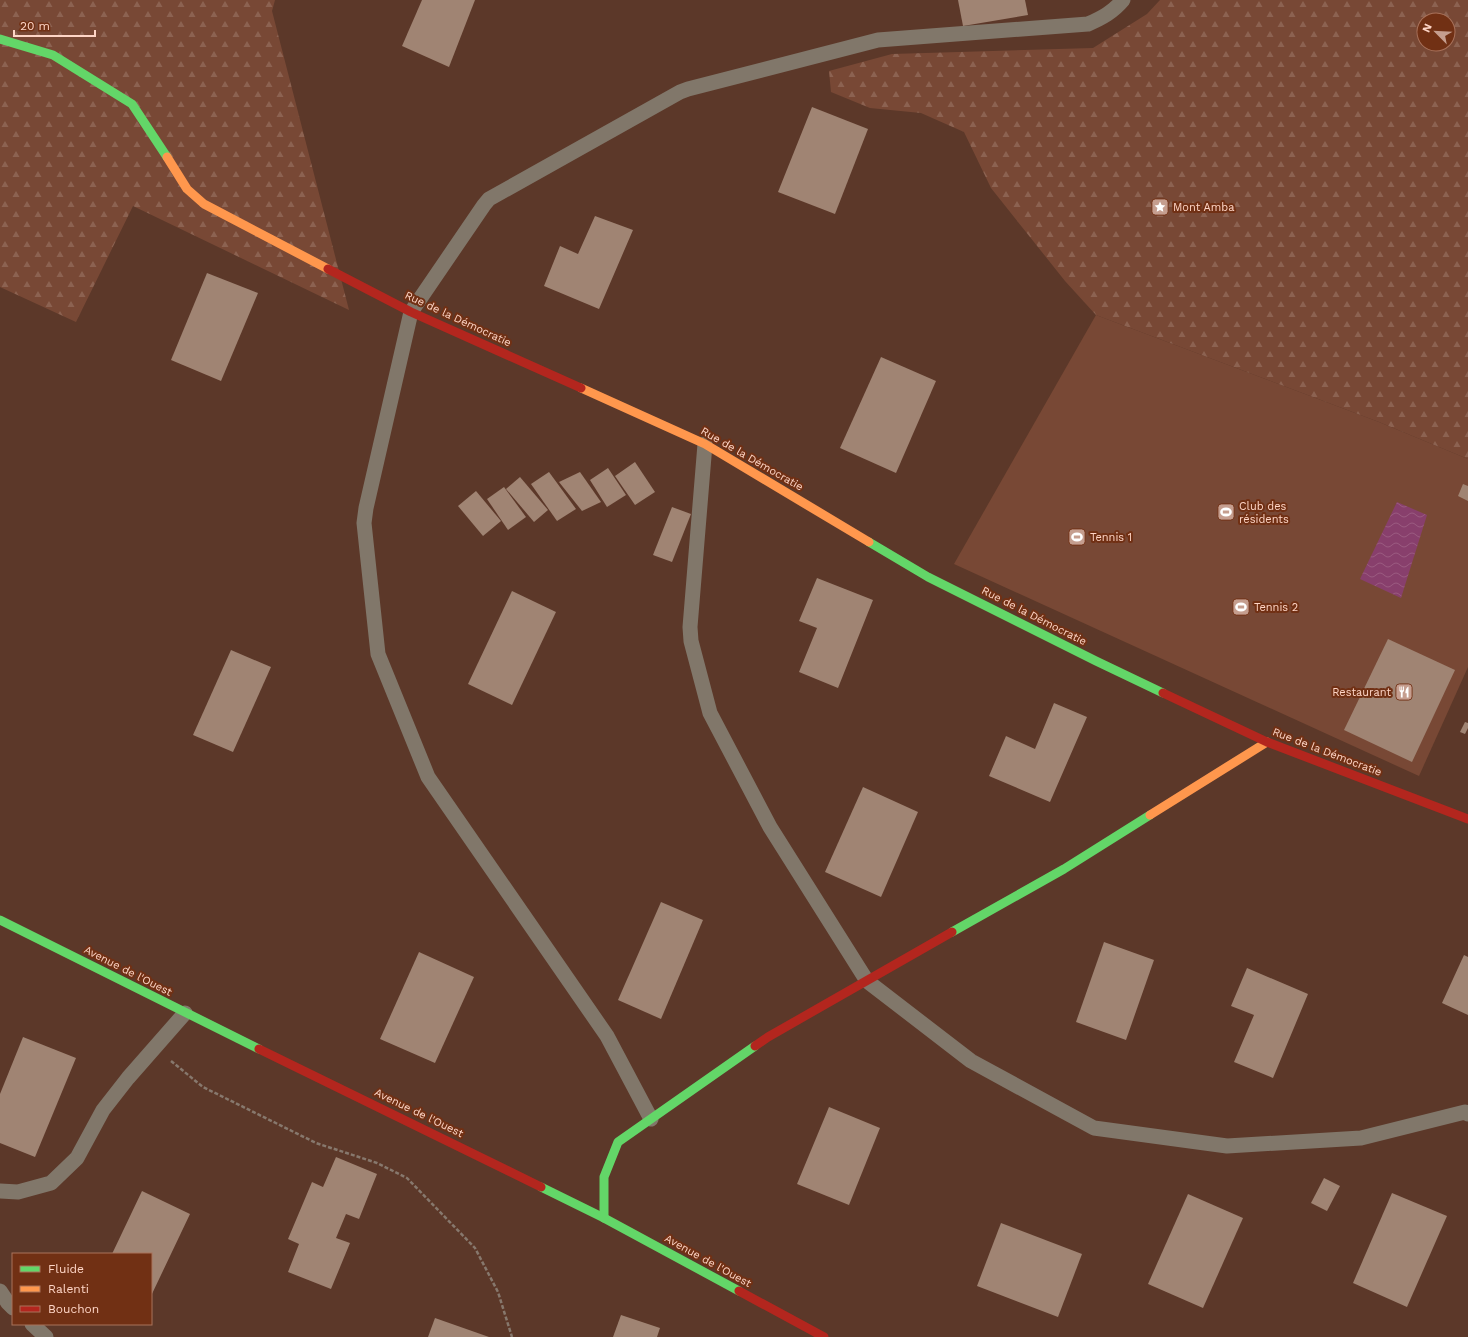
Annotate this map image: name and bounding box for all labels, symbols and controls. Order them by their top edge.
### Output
scale bar [14,12,95,38]
north arrow [1416,12,1456,52]
text: 20 m [20,19,50,33]
text: N [1420,22,1435,35]
place icon: Mont Amba [1150,197,1170,217]
place label: Mont Amba [1173,201,1234,214]
street label: Rue de la Démocratie [403,289,513,349]
street label: Rue de la Démocratie [699,424,805,494]
place label: Club des résidents [1239,500,1289,526]
sports icon: Club des résidents [1216,502,1236,522]
sports icon: Tennis 1 [1067,527,1087,547]
place label: Tennis 1 [1090,531,1132,544]
street label: Rue de la Démocratie [979,584,1089,648]
sports icon: Tennis 2 [1231,597,1251,617]
place label: Tennis 2 [1254,601,1298,614]
restaurant icon: Restaurant [1394,682,1414,702]
place label: Restaurant [1332,686,1391,699]
street label: Rue de la Démocratie [1271,725,1383,779]
street label: Avenue de l'Ouest [82,943,175,999]
street label: Avenue de l'Ouest [373,1086,466,1140]
street label: Avenue de l'Ouest [662,1232,754,1290]
legend [12,1253,152,1325]
text: Fluide [48,1262,84,1276]
text: Ralenti [48,1282,89,1296]
text: Bouchon [48,1302,99,1316]

